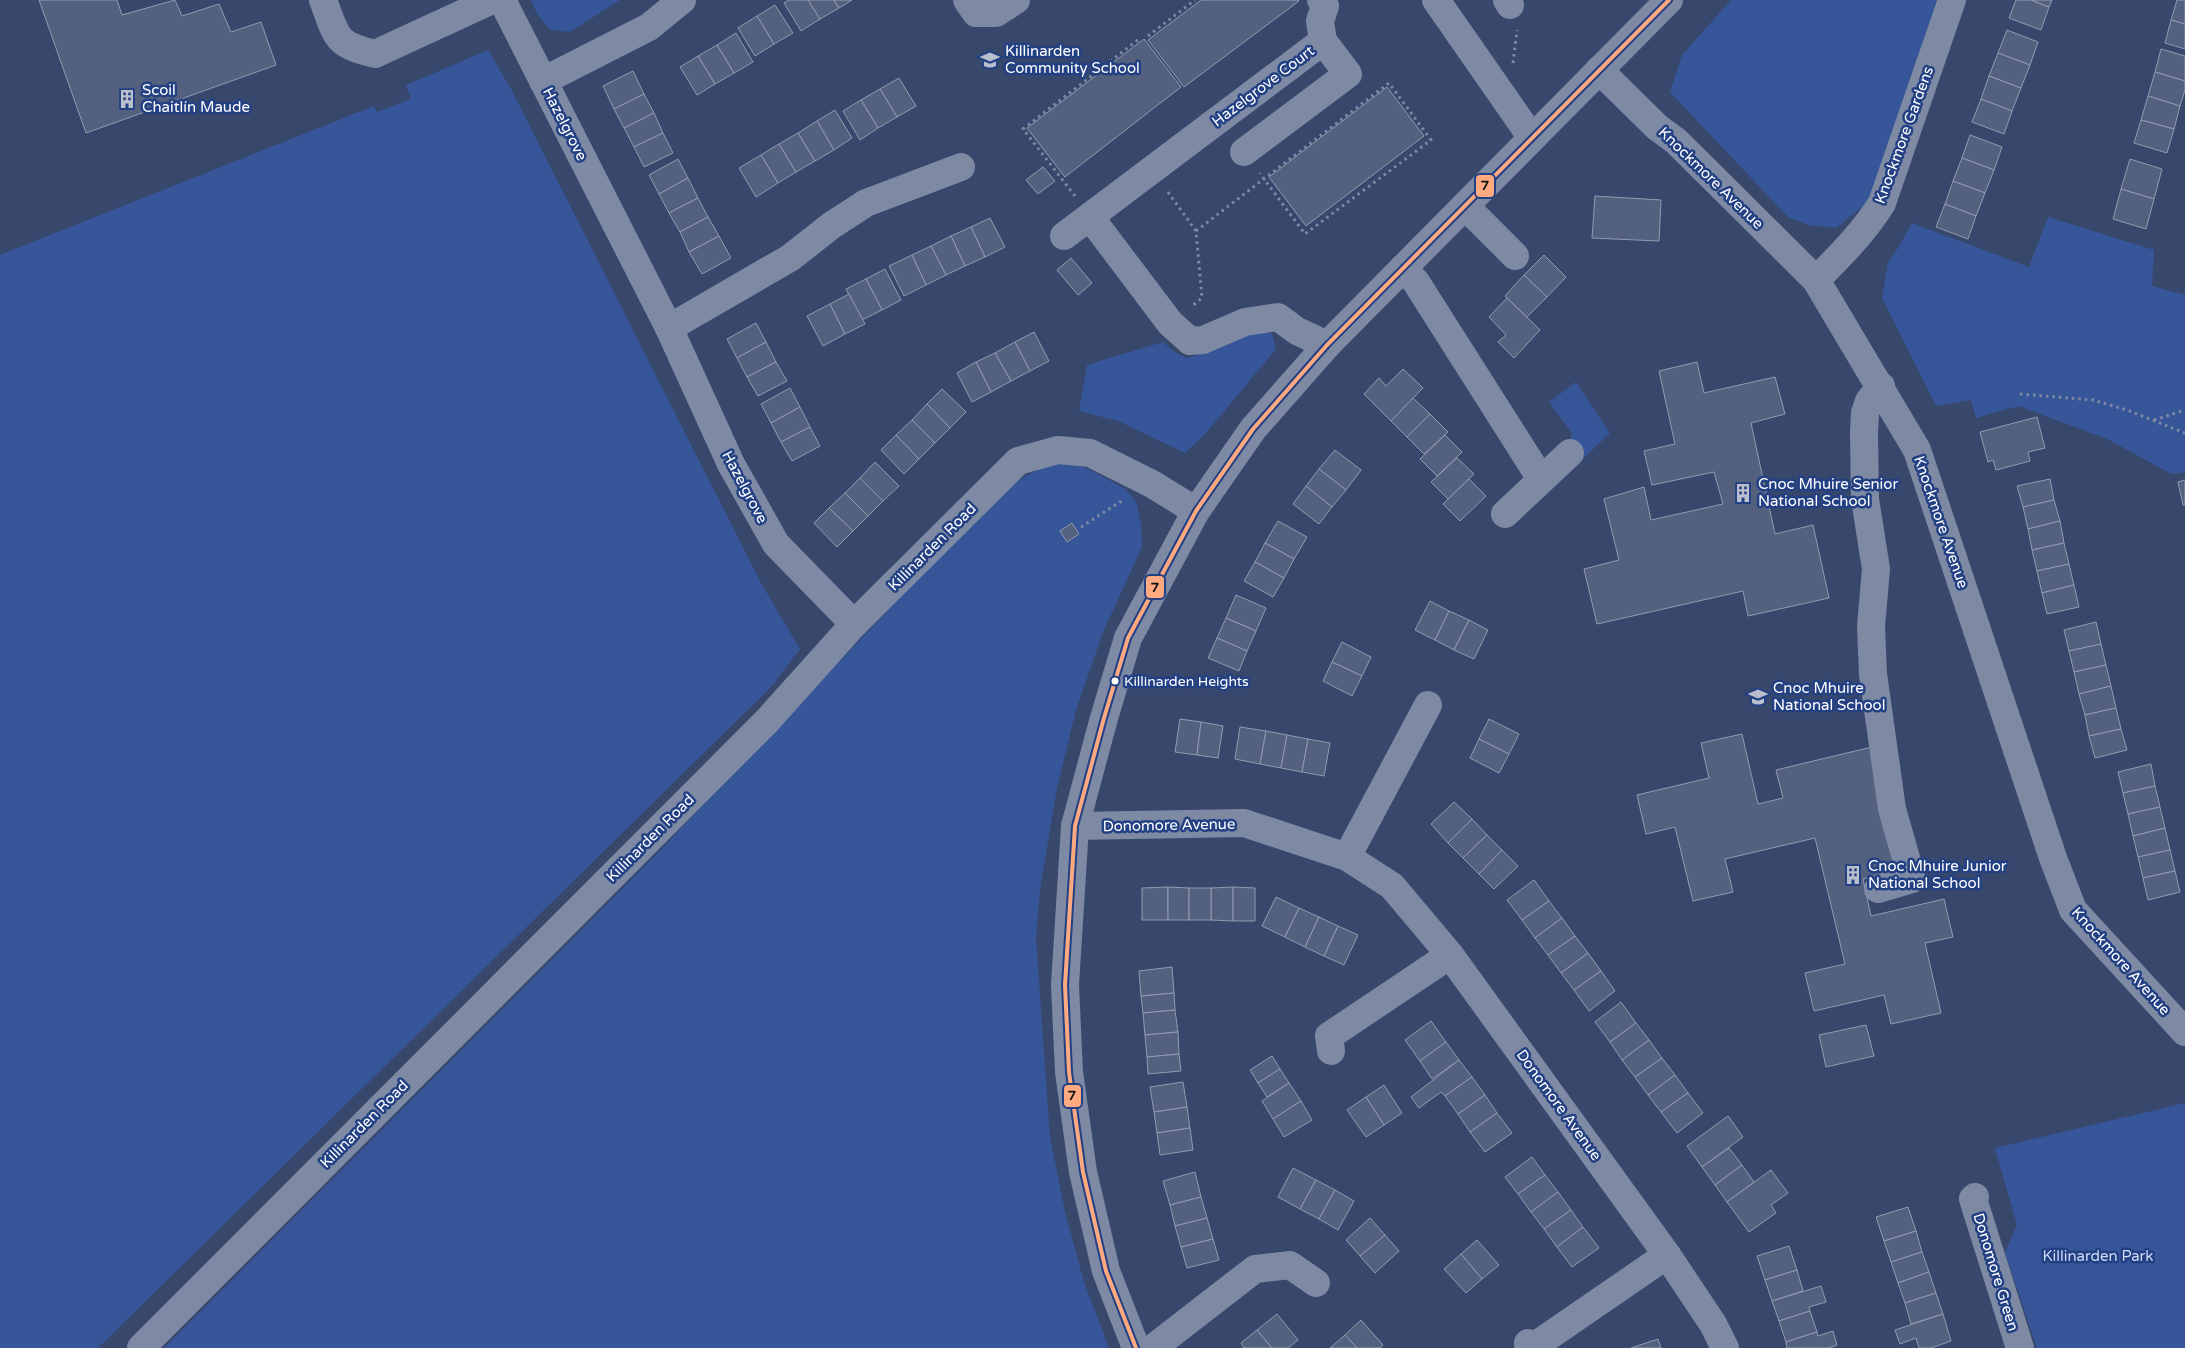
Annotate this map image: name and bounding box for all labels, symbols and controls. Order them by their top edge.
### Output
street label: Hazelgrove Court [1208,41,1318,130]
place label: Killinarden Community School [1005,42,1140,77]
school or university icon: Killinarden Community School [979,49,1001,71]
street label: Knockmore Gardens [1871,64,1937,206]
place label: Scoil Chaitlín Maude [142,81,250,116]
street label: Hazelgrove [539,84,591,164]
building icon: Scoil Chaitlín Maude [116,88,138,110]
street label: Knockmore Avenue [1655,123,1767,233]
line badge: 7 [1475,174,1495,198]
text: 7 [1481,177,1490,194]
street label: Hazelgrove [718,448,772,526]
street label: Knockmore Avenue [1910,453,1972,591]
place label: Cnoc Mhuire Senior National School [1758,475,1898,510]
building icon: Cnoc Mhuire Senior National School [1732,482,1754,504]
street label: Killinarden Road [884,499,980,595]
line badge: 7 [1145,575,1165,599]
text: 7 [1151,579,1160,596]
place label: Killinarden Heights [1124,673,1249,690]
marker: Killinarden Heights [1110,676,1120,686]
place label: Cnoc Mhuire National School [1773,679,1885,714]
school or university icon: Cnoc Mhuire National School [1747,686,1769,708]
street label: Killinarden Road [602,790,698,886]
street label: Donomore Avenue [1102,815,1236,835]
place label: Cnoc Mhuire Junior National School [1868,857,2007,892]
building icon: Cnoc Mhuire Junior National School [1842,864,1864,886]
street label: Knockmore Avenue [2068,903,2174,1019]
street label: Donomore Avenue [1513,1046,1605,1164]
street label: Killinarden Road [316,1076,412,1172]
line badge: 7 [1063,1084,1082,1108]
text: 7 [1068,1087,1077,1104]
street label: Donomore Green [1970,1211,2022,1333]
park label: Killinarden Park [2042,1247,2154,1265]

